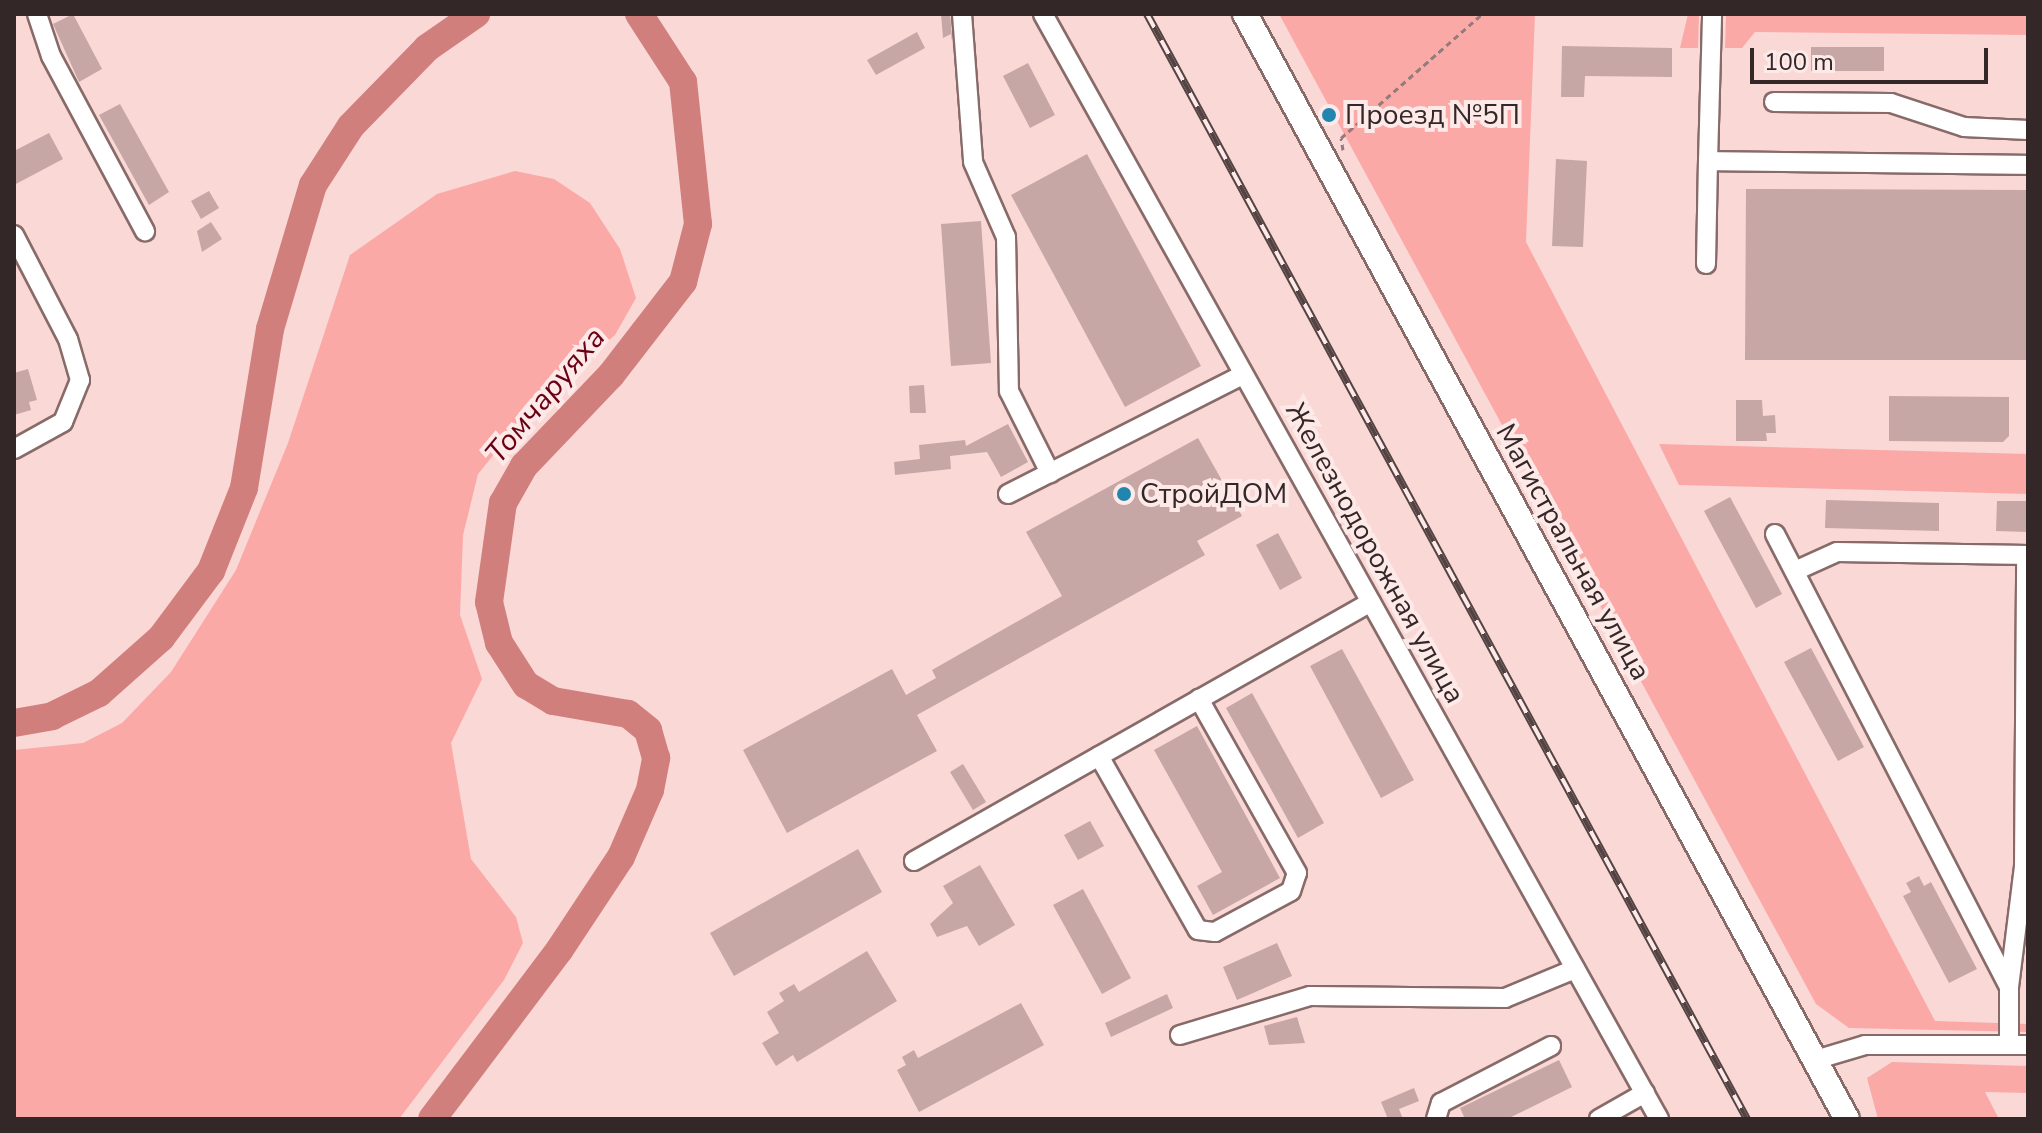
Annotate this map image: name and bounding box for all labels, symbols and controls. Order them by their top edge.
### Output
scale bar [1754,32,1992,82]
text: 100 m [1764,46,1834,78]
place label: Проезд №5П [1345,98,1520,132]
marker: Проезд №5П [1320,106,1338,124]
water label: Томчаруяха [479,321,613,471]
street label: Железнодорожная улица [1278,397,1472,709]
street label: Магистральная улица [1489,418,1657,686]
place label: СтройДОМ [1140,477,1287,511]
marker: СтройДОМ [1115,485,1133,503]

